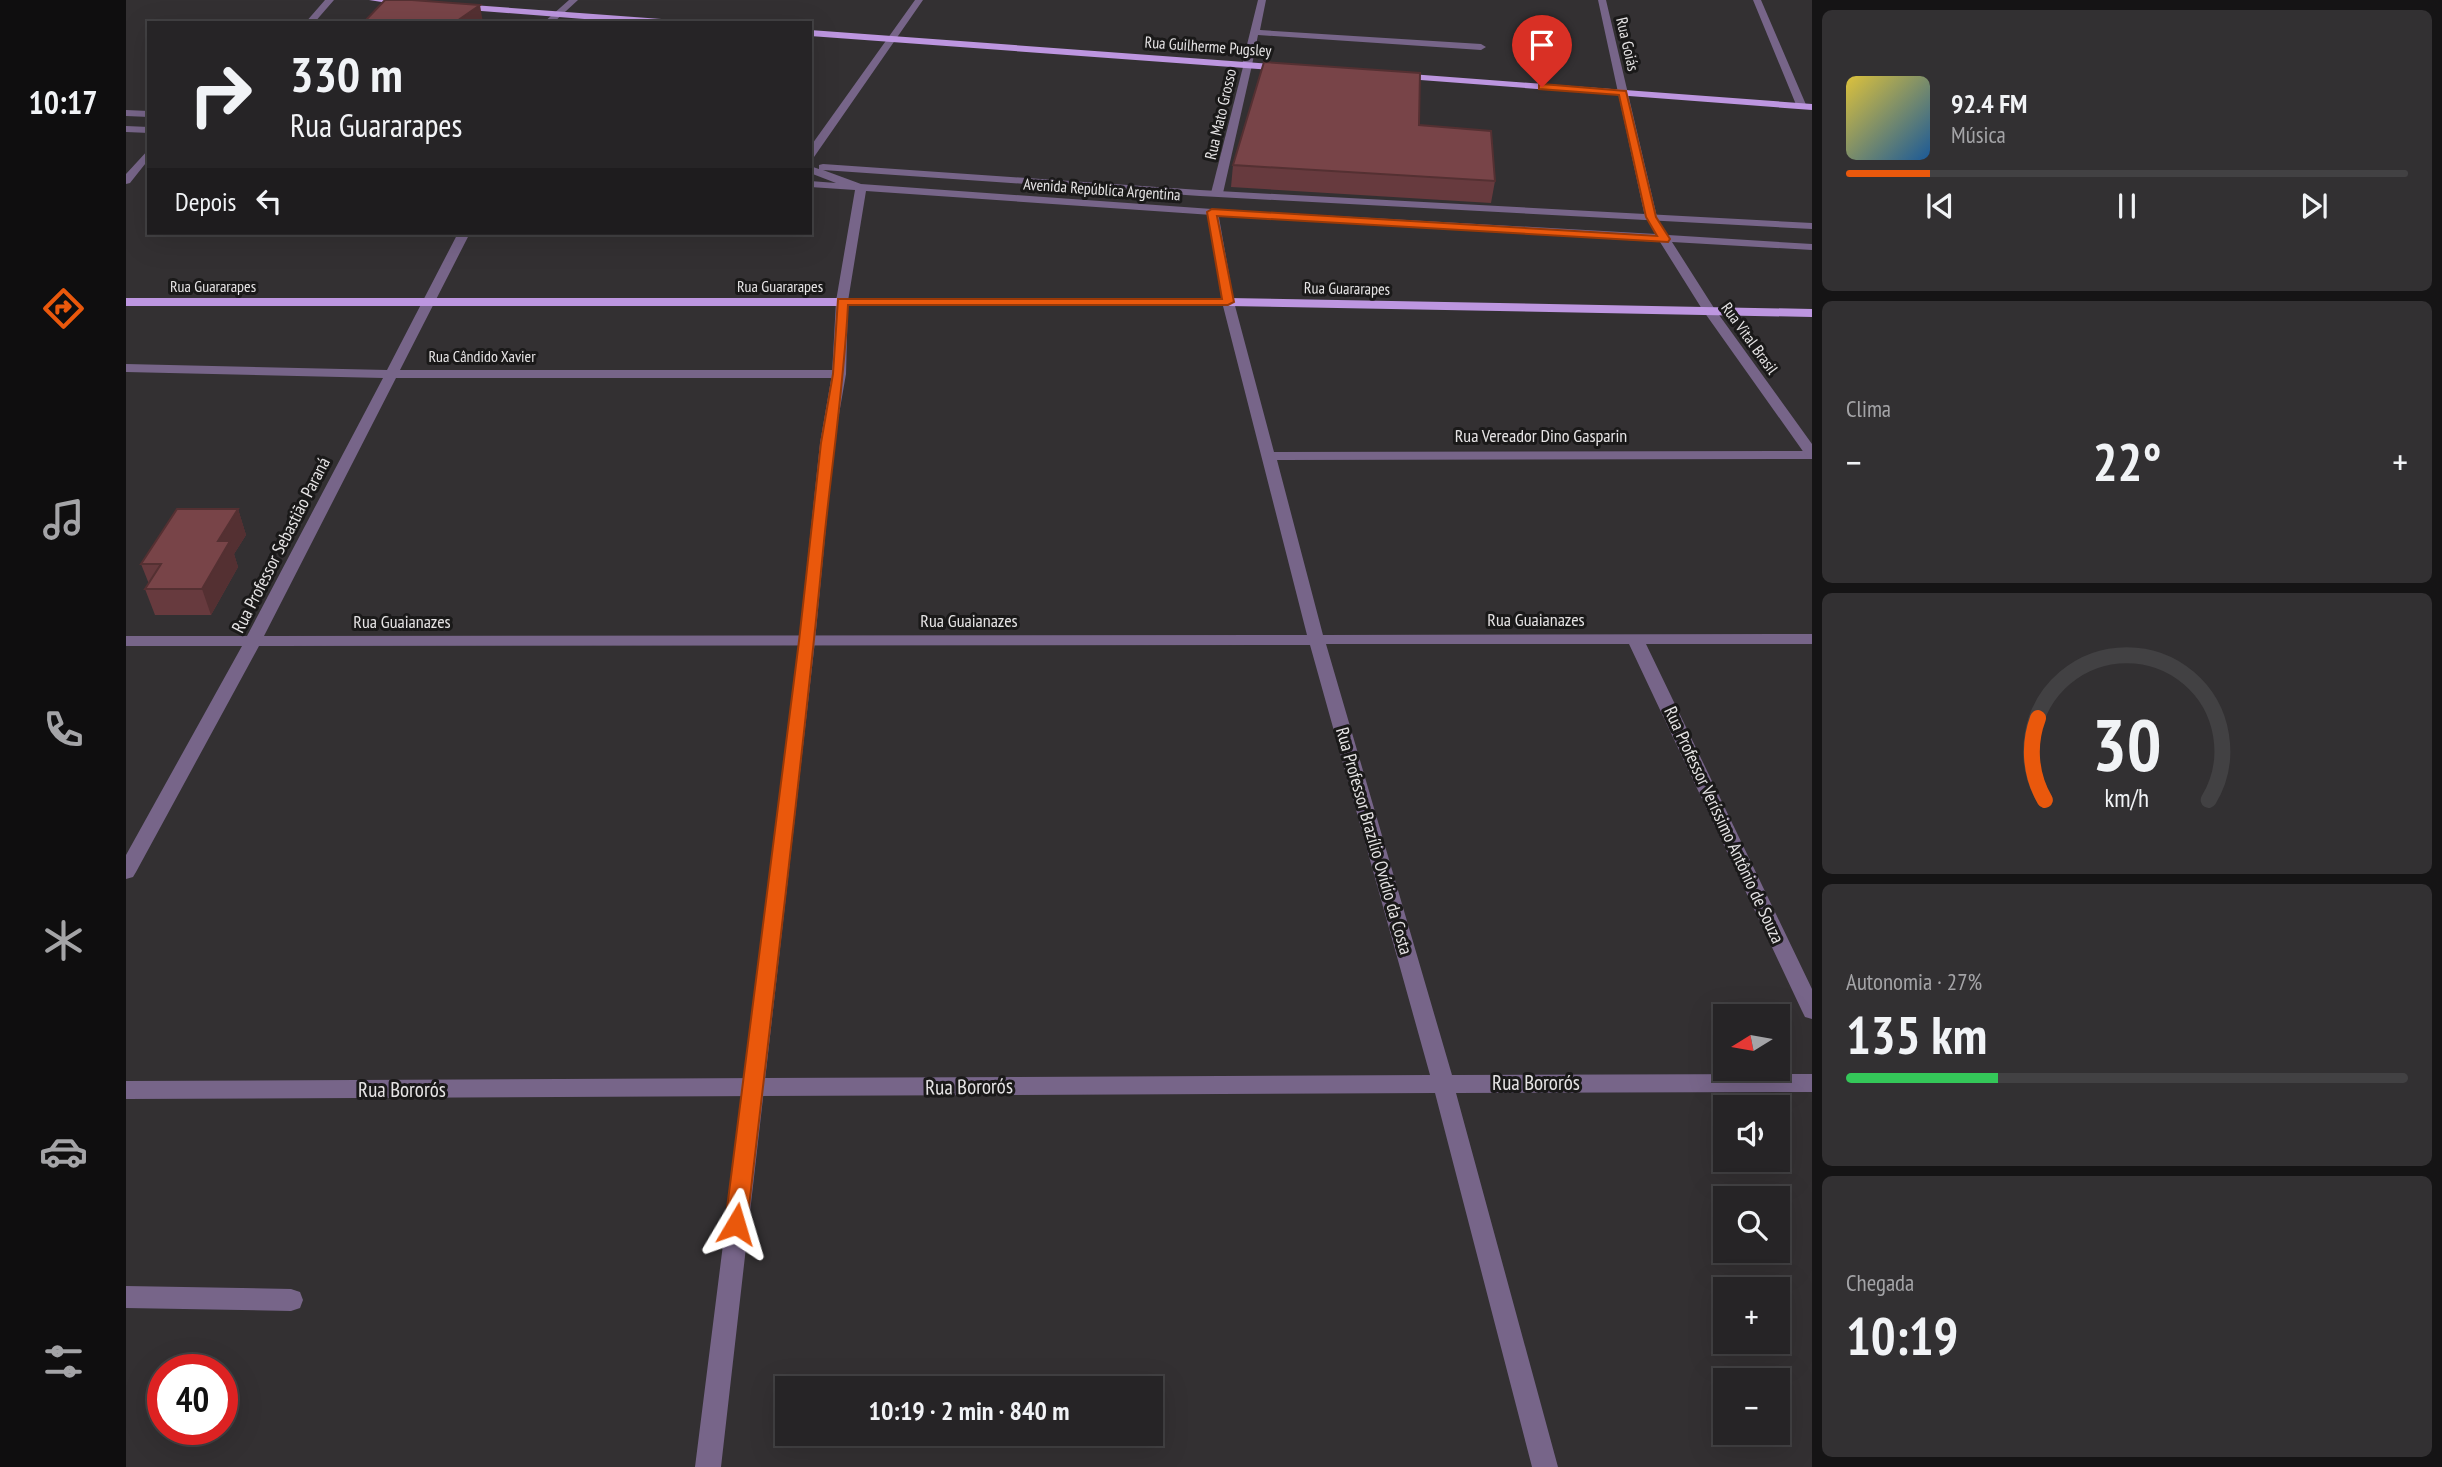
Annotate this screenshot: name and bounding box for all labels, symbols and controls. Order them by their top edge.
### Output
pin [1512,15,1572,87]
street label: Rua Goiás [1612,15,1644,73]
icon: arrive [1523,26,1561,64]
street label: Rua Guilherme Pugsley [1144,32,1272,60]
text: 330 m [290,42,403,106]
icon: right [175,49,266,140]
street label: Rua Mato Grosso [1200,67,1240,161]
text: 10:17 [28,81,98,123]
text: 92.4 FM [1951,87,2027,120]
text: Rua Guararapes [290,104,462,146]
text: Música [1951,120,2006,149]
street label: Avenida República Argentina [1023,174,1181,204]
icon: left [250,182,288,220]
text: Depois [175,185,236,218]
icon: previous [1921,187,1959,225]
icon: pause [2108,187,2146,225]
icon: next [2295,187,2333,225]
street label: Rua Guararapes [170,276,256,296]
street label: Rua Guararapes [737,276,823,296]
street label: Rua Guararapes [1304,277,1390,299]
icon: directions [39,284,88,333]
street label: Rua Vital Brasil [1717,298,1783,378]
street label: Rua Cândido Xavier [428,346,536,366]
text: Clima [1846,394,1891,423]
street label: Rua Vereador Dino Gasparin [1455,424,1627,447]
text: 22° [2093,428,2161,495]
text: − [1846,437,1862,486]
text: + [2392,437,2408,486]
street label: Rua Professor Sebastião Paraná [226,453,335,637]
icon: music [39,495,88,544]
street label: Rua Guaianazes [1487,608,1585,631]
street label: Rua Guaianazes [920,609,1018,632]
street label: Rua Guaianazes [353,610,451,633]
text: 30 [2092,696,2162,790]
street label: Rua Professor Veríssimo Antônio de Souza [1659,703,1790,947]
icon: phone [39,705,88,754]
street label: Rua Professor Brazílio Ovídio da Costa [1331,725,1418,957]
text: km/h [2105,781,2149,813]
icon: climate [39,916,88,965]
text: Autonomia · 27% [1846,967,1982,996]
text: 135 km [1846,1001,1987,1068]
north arrow [1713,1004,1790,1082]
map controls [1713,1004,1790,1445]
street label: Rua Bororós [1492,1069,1580,1096]
street label: Rua Bororós [925,1072,1013,1101]
street label: Rua Bororós [358,1076,446,1103]
button: sound [1713,1095,1790,1172]
icon: car [39,1127,88,1176]
button: search [1713,1186,1790,1263]
position arrow [699,1187,773,1261]
text: Chegada [1846,1268,1914,1297]
button: + [1713,1277,1790,1354]
text: 10:19 [1846,1302,1958,1369]
icon: filters [39,1337,88,1386]
speed limit sign: 40 [147,1354,238,1445]
button: − [1713,1368,1790,1445]
text: 10:19 · 2 min · 840 m [869,1394,1069,1427]

